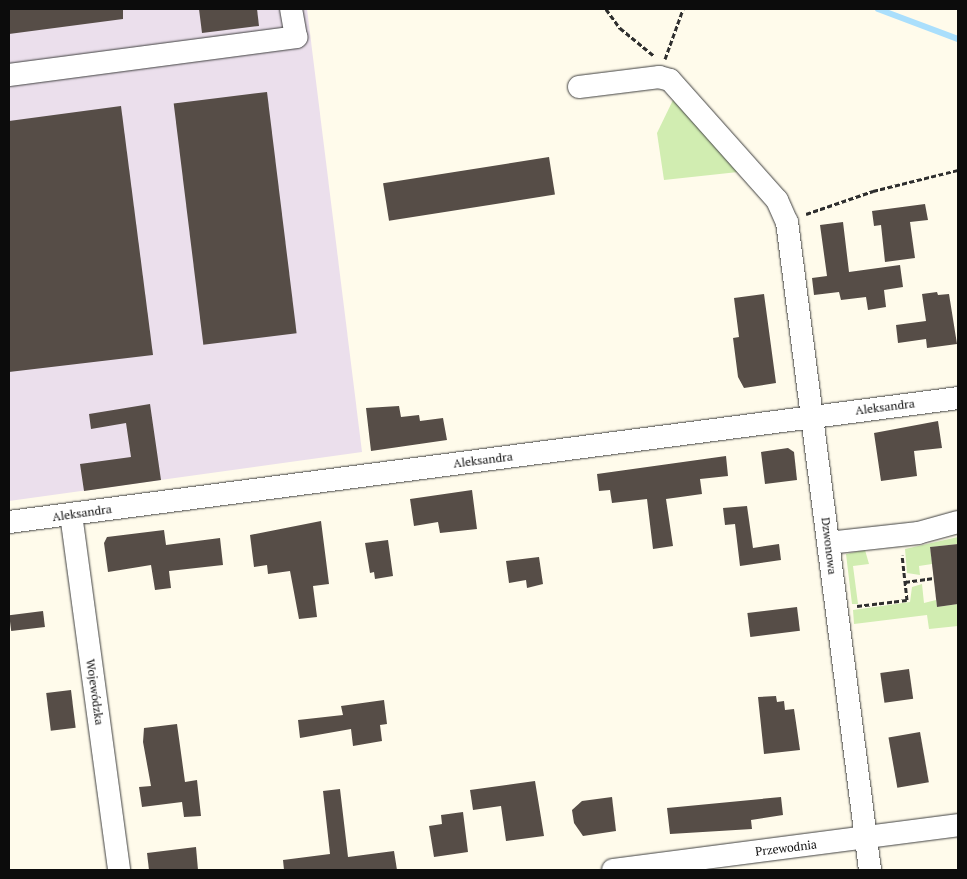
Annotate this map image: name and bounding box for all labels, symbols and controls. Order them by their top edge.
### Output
street label: Aleksandra [854,396,916,418]
street label: Aleksandra [452,449,514,471]
street label: Aleksandra [51,502,113,524]
street label: Dzwonowa [818,517,840,575]
street label: Wojewódzka [83,658,107,726]
street label: Przewodnia [754,837,818,859]

